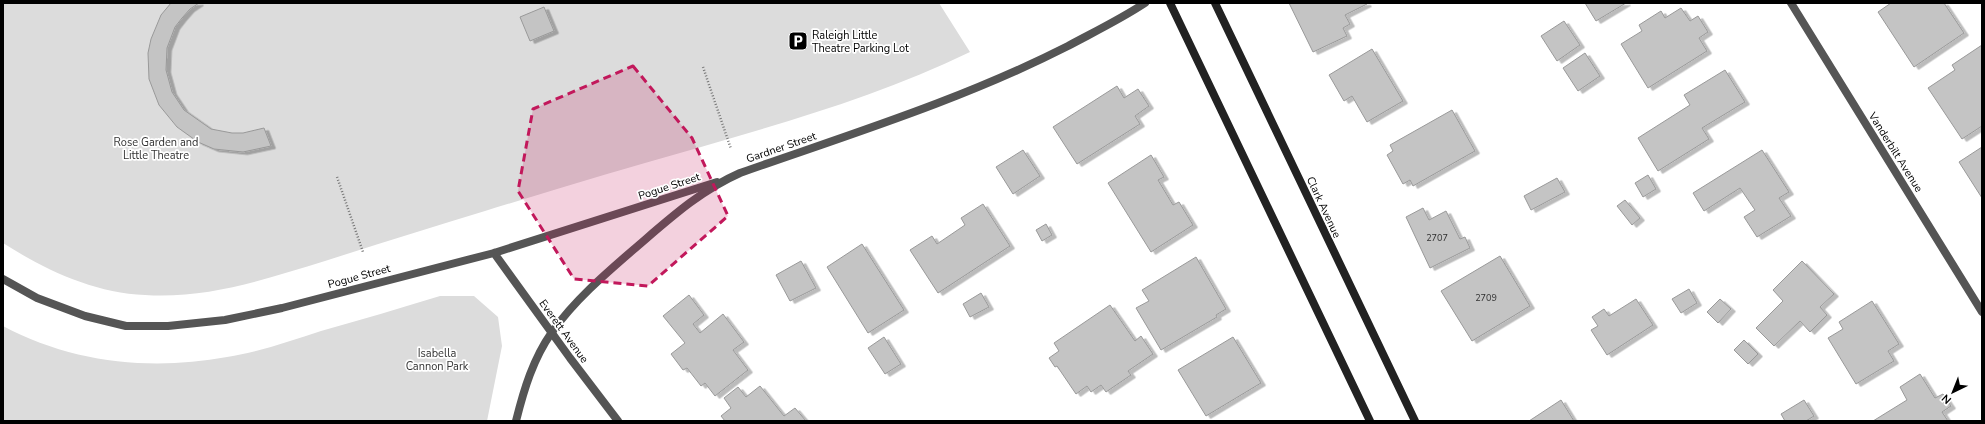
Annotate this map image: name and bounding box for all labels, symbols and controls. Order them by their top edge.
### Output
place label: Raleigh Little Theatre Parking Lot [812,28,909,56]
parking icon: Raleigh Little Theatre Parking Lot [787,30,809,52]
street label: Vanderbilt Avenue [1864,109,1926,195]
street label: Gardner Street [744,128,818,166]
park label: Rose Garden and Little Theatre [114,135,198,163]
street label: Pogue Street [636,169,702,204]
street label: Clark Avenue [1303,174,1344,241]
house number: 2707 [1426,232,1448,244]
street label: Pogue Street [326,261,392,292]
house number: 2709 [1475,292,1497,304]
street label: Everett Avenue [535,296,592,366]
park label: Isabella Cannon Park [406,346,469,374]
north arrow [1933,372,1973,412]
text: N [1938,391,1955,407]

